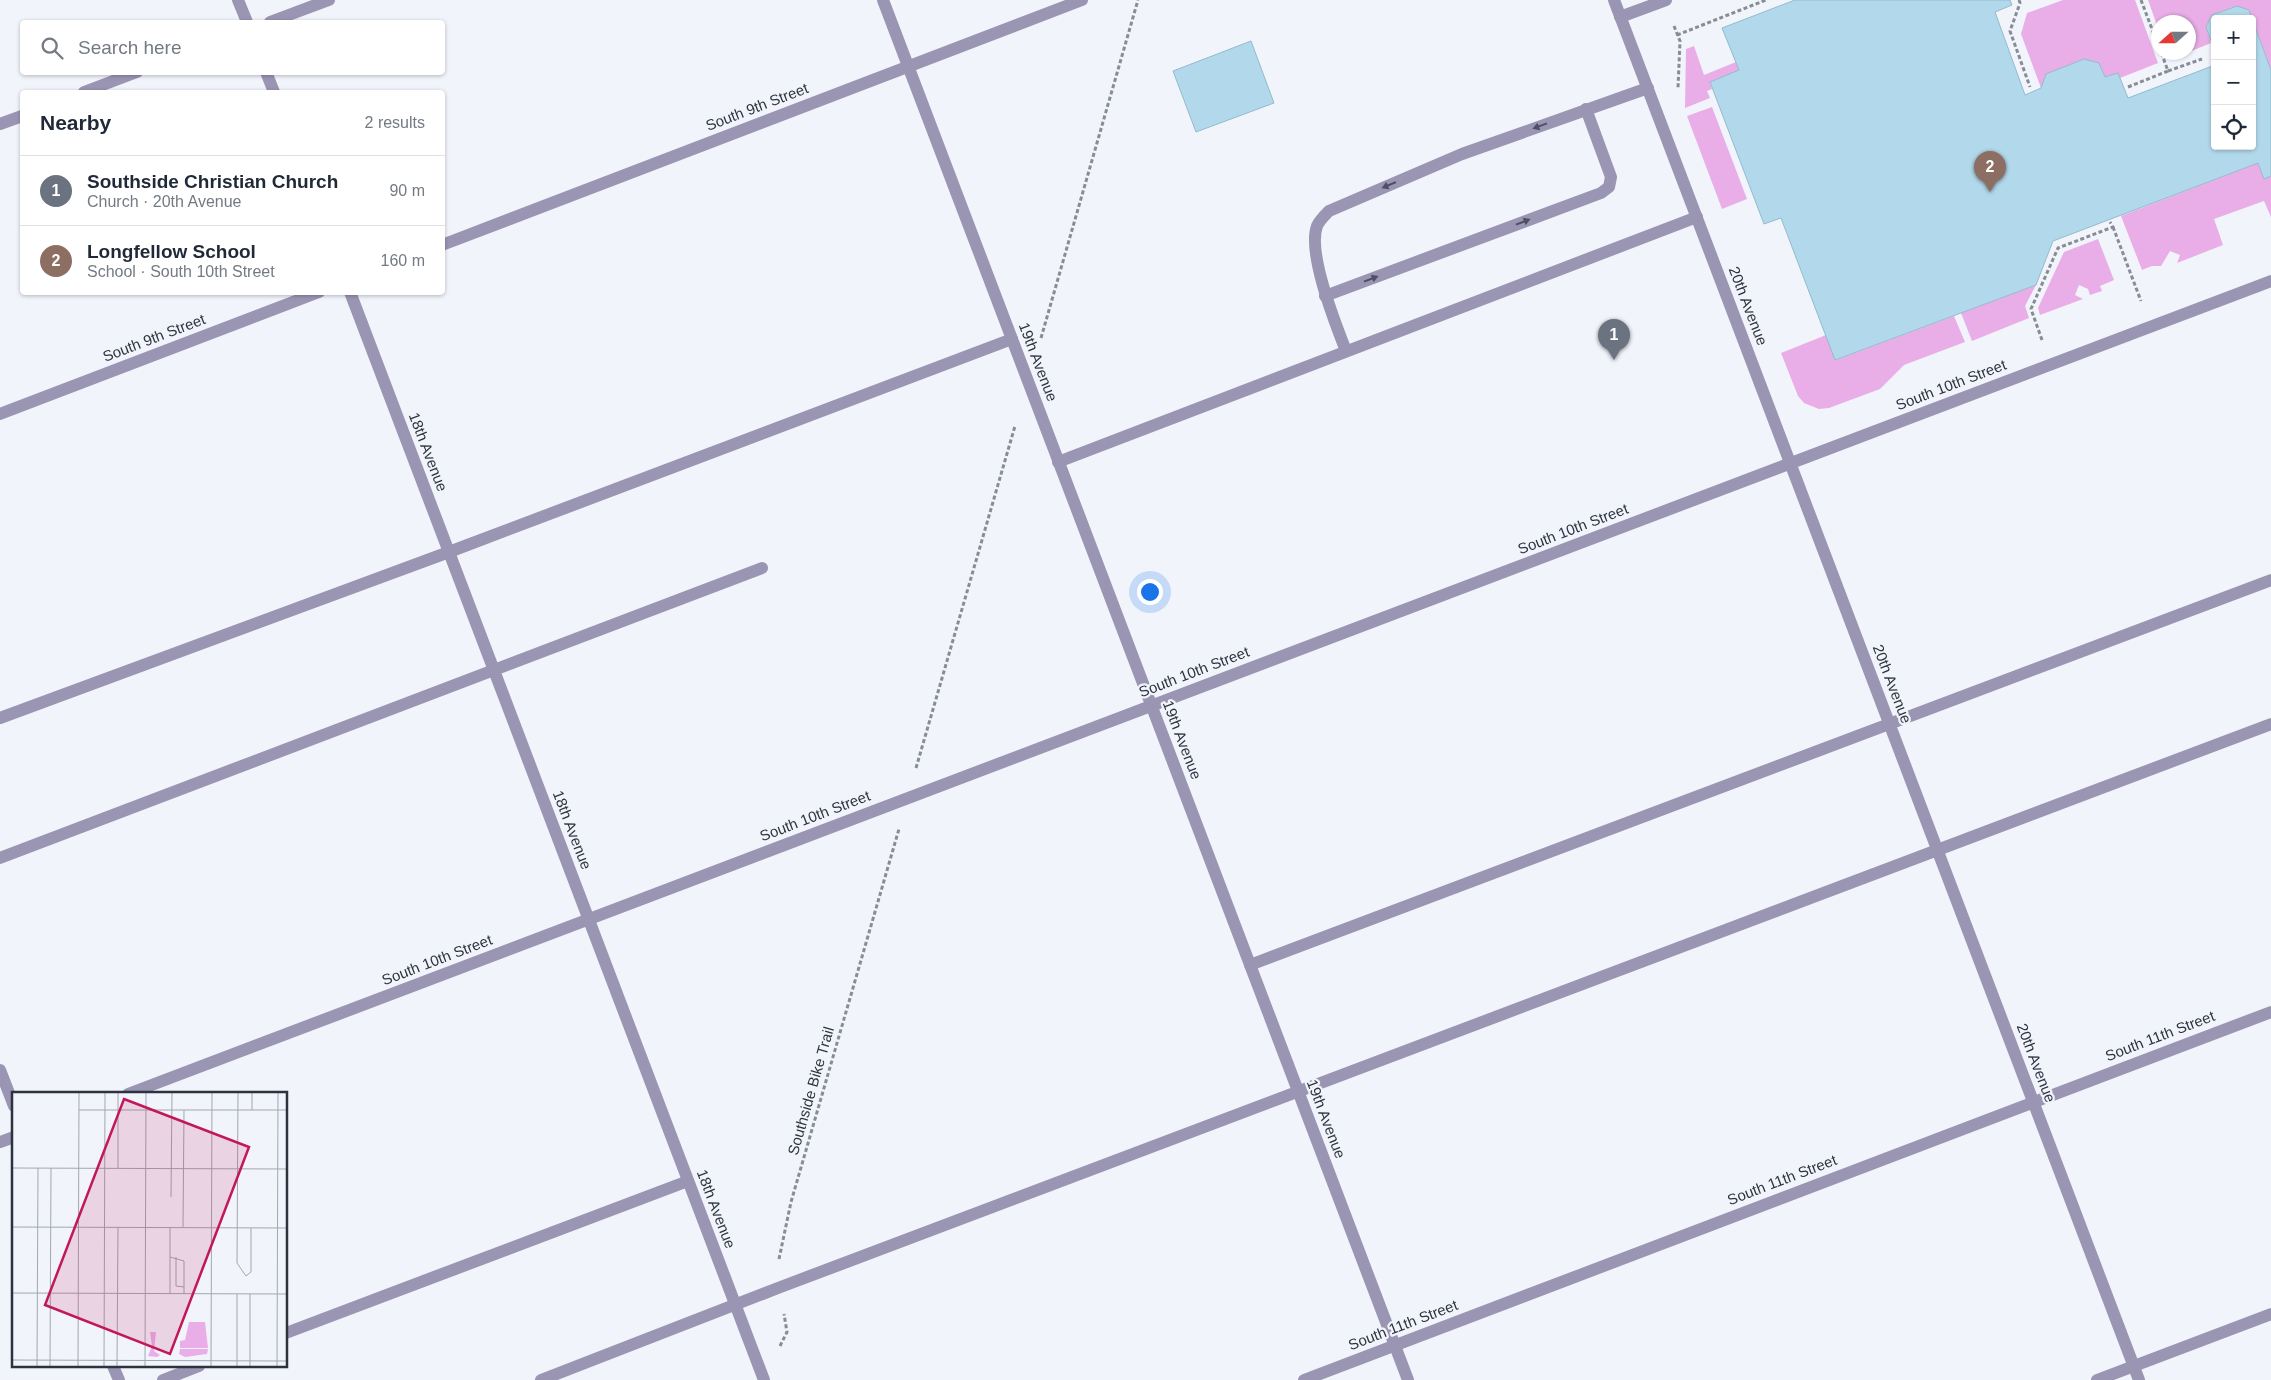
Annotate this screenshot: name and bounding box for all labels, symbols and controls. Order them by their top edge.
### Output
north arrow [2151,15,2196,60]
map controls [2211,15,2256,150]
button: + [2211,15,2256,60]
search box [20,20,445,75]
icon: search [38,34,66,62]
text: Search here [78,37,182,58]
button: − [2211,60,2256,105]
street label: South 9th Street [703,79,811,134]
button: locate [2211,105,2256,150]
text: Nearby [40,111,111,134]
text: 2 results [365,114,425,131]
one-way arrow [1532,122,1547,130]
pin: 2 [1974,151,2006,192]
text: Southside Christian Church [87,171,338,192]
one-way arrow [1381,181,1396,189]
text: 1 [52,182,60,199]
text: 90 m [389,182,425,199]
text: Church · 20th Avenue [87,193,241,210]
one-way arrow [1516,218,1531,226]
text: Longfellow School [87,241,256,262]
text: 2 [52,252,60,269]
text: 160 m [381,252,425,269]
text: School · South 10th Street [87,263,275,280]
street label: 20th Avenue [1726,264,1771,348]
one-way arrow [1364,275,1379,283]
street label: South 9th Street [100,310,208,365]
pin: 1 [1598,319,1630,360]
street label: 19th Avenue [1016,320,1061,404]
street label: South 10th Street [1893,355,2009,413]
street label: 18th Avenue [406,410,451,494]
street label: South 10th Street [1515,499,1631,557]
your location [1137,579,1163,605]
street label: South 10th Street [1136,642,1252,700]
street label: 20th Avenue [1870,642,1915,726]
street label: 19th Avenue [1160,698,1205,782]
street label: South 10th Street [757,786,873,844]
street label: 18th Avenue [550,788,595,872]
street label: South 10th Street [379,930,495,988]
street label: South 11th Street [2103,1007,2218,1064]
street label: 20th Avenue [2014,1021,2059,1105]
street label: Southside Bike Trail [784,1025,837,1157]
street label: 19th Avenue [1304,1077,1349,1161]
inset map [12,1092,288,1368]
street label: South 11th Street [1725,1151,1840,1208]
street label: 18th Avenue [694,1167,739,1251]
street label: South 11th Street [1346,1296,1461,1353]

